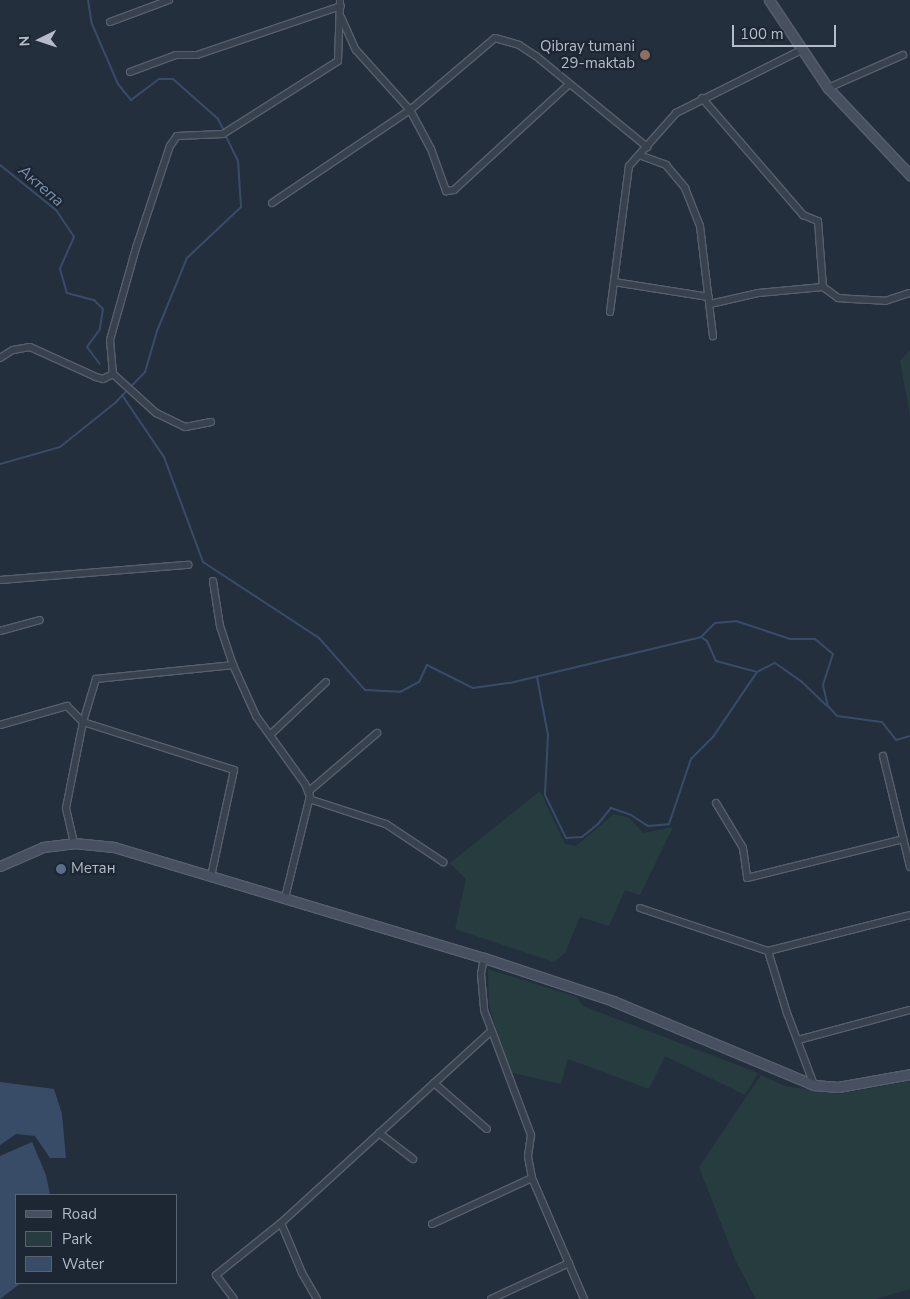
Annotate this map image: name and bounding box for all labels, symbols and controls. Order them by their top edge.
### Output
north arrow [15,15,65,65]
scale bar [735,15,839,47]
text: 100 m [740,24,784,44]
text: N [15,35,34,47]
place label: Qibray tumani 29-maktab [540,37,635,72]
marker: Qibray tumani 29-maktab [639,49,651,61]
water label: Актепа [14,161,68,211]
place label: Метан [71,860,116,878]
marker: Метан [55,863,67,875]
legend [15,1194,178,1284]
text: Road [62,1204,97,1224]
text: Park [62,1229,92,1249]
text: Water [62,1254,104,1274]

